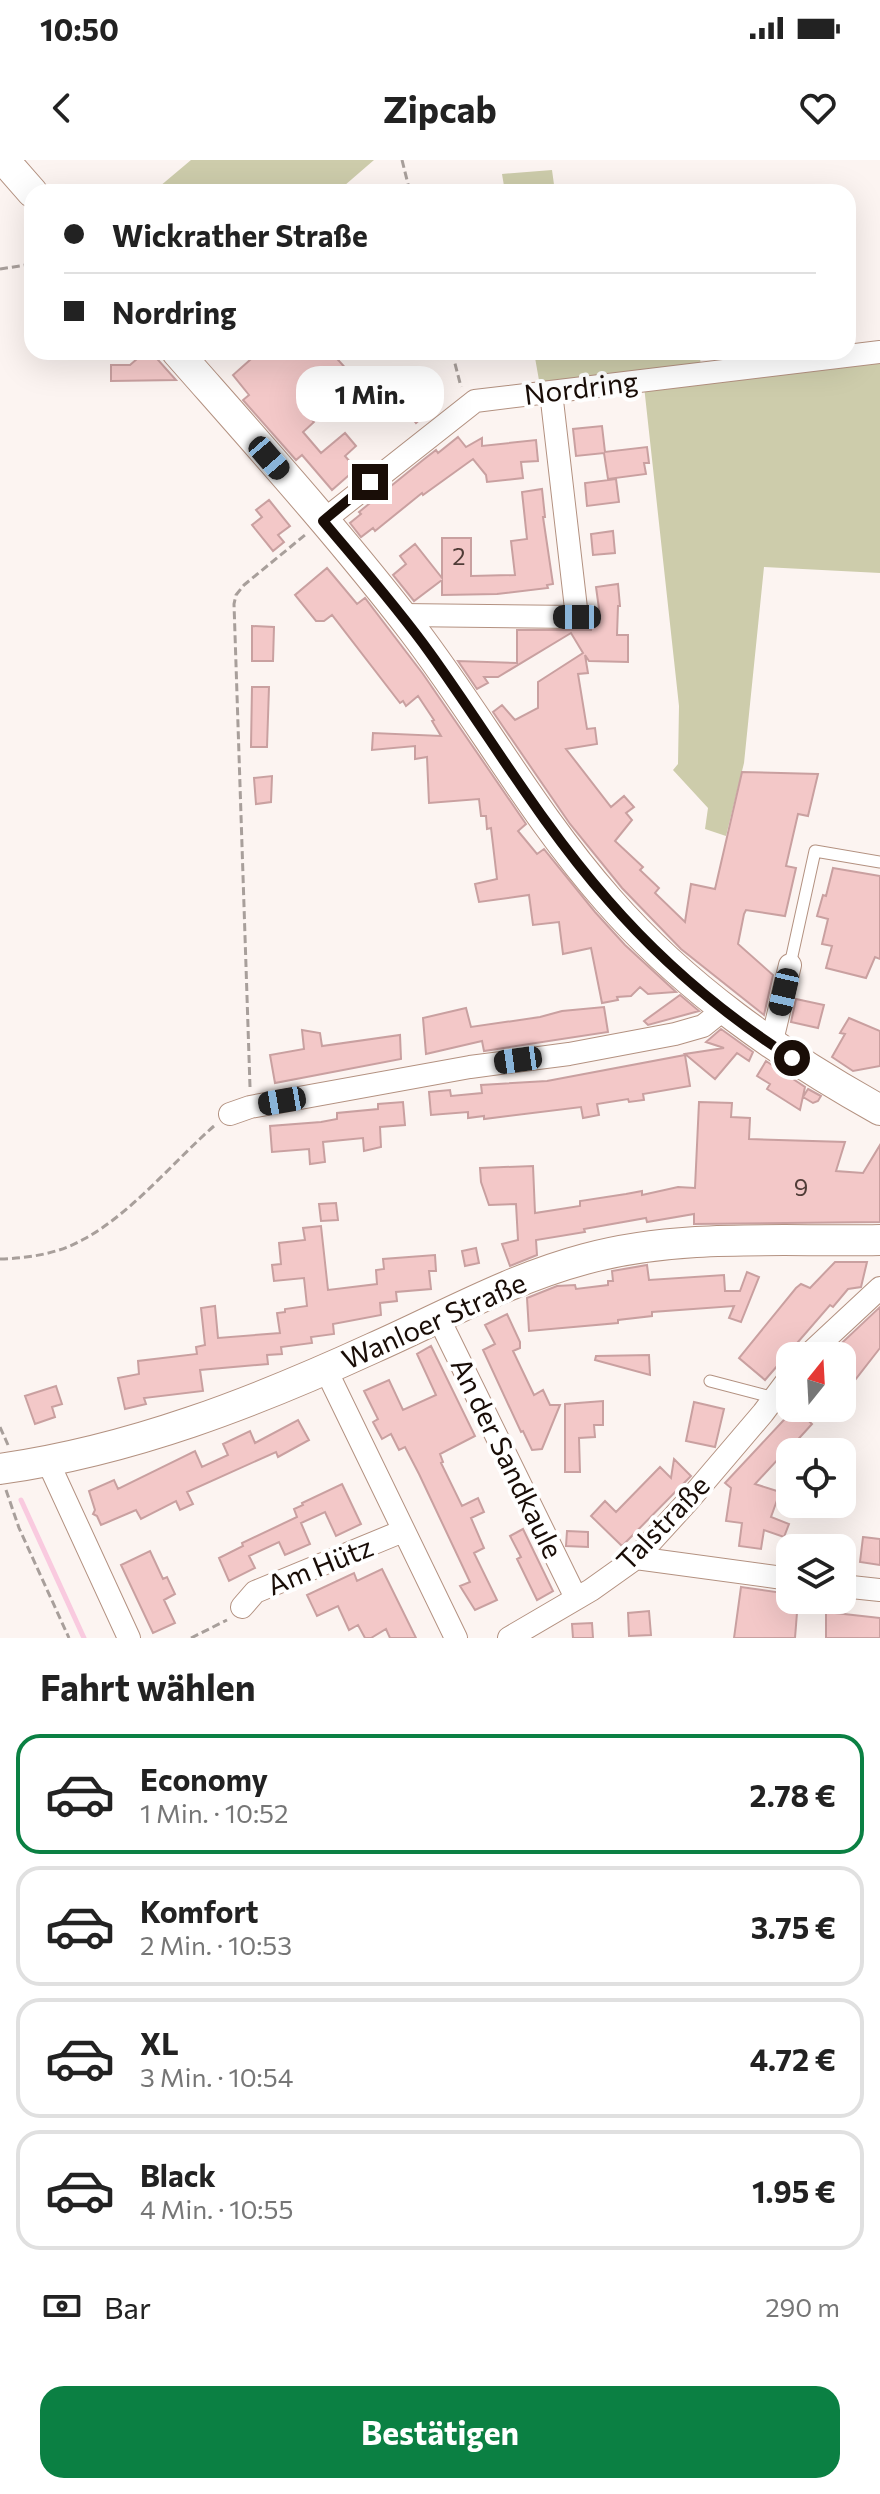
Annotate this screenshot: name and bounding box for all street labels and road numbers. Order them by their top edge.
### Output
street label: Nordring [522,363,640,411]
street label: Wanloer Straße [336,1264,531,1376]
street label: An der Sandkaule [445,1352,571,1563]
street label: Talstraße [609,1468,716,1577]
street label: Am Hütz [262,1528,378,1602]

